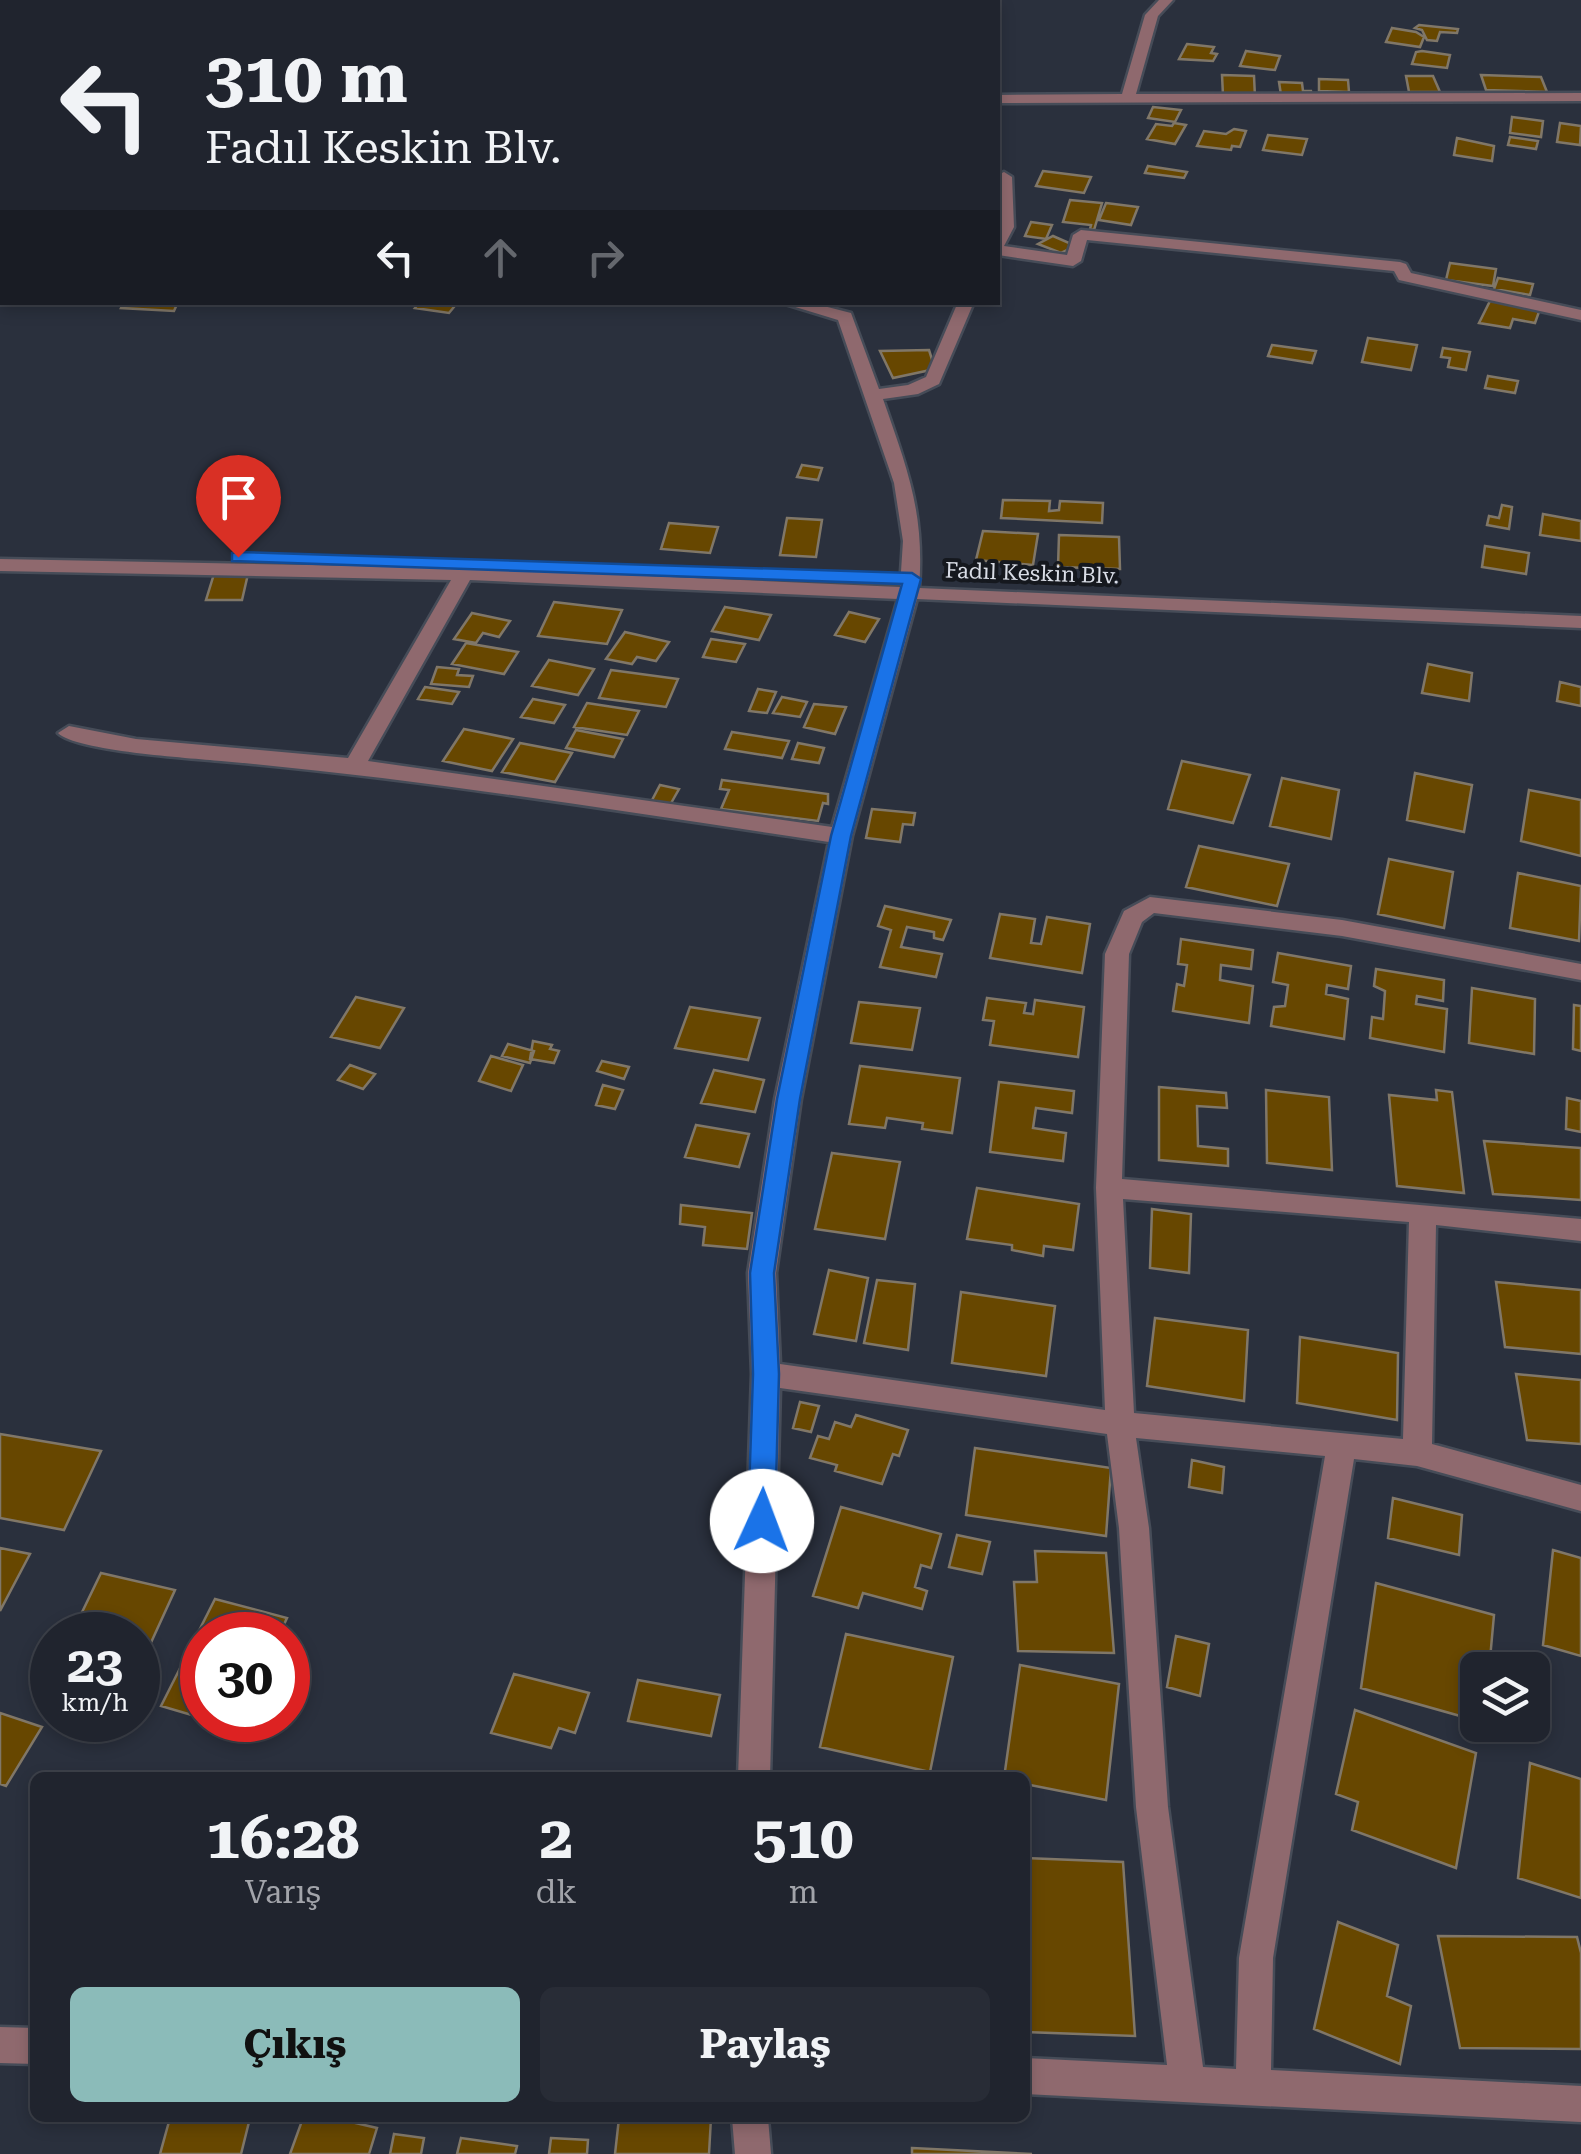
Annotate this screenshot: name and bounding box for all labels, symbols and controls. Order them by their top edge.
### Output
text: 310 m [205,37,408,119]
icon: left [40,40,170,170]
text: Fadıl Keskin Blv. [205,121,561,174]
icon: left [368,230,423,285]
icon: ahead [473,230,528,285]
icon: right [578,230,633,285]
pin [196,455,281,558]
icon: arrive [211,470,266,525]
street label: Fadıl Keskin Blv. [944,557,1120,589]
position arrow [710,1469,814,1573]
speed limit sign: 30 [180,1612,310,1742]
text: 23 [67,1636,123,1694]
map controls [1460,1652,1550,1742]
button: layers [1460,1652,1550,1742]
text: km/h [62,1688,128,1717]
text: 16:28 [206,1802,359,1873]
text: 2 [539,1802,573,1873]
text: 510 [753,1802,854,1873]
text: Varış [245,1873,321,1911]
text: dk [536,1873,577,1911]
text: m [789,1873,818,1911]
button: Çıkış [70,1987,520,2102]
button: Paylaş [540,1987,990,2102]

